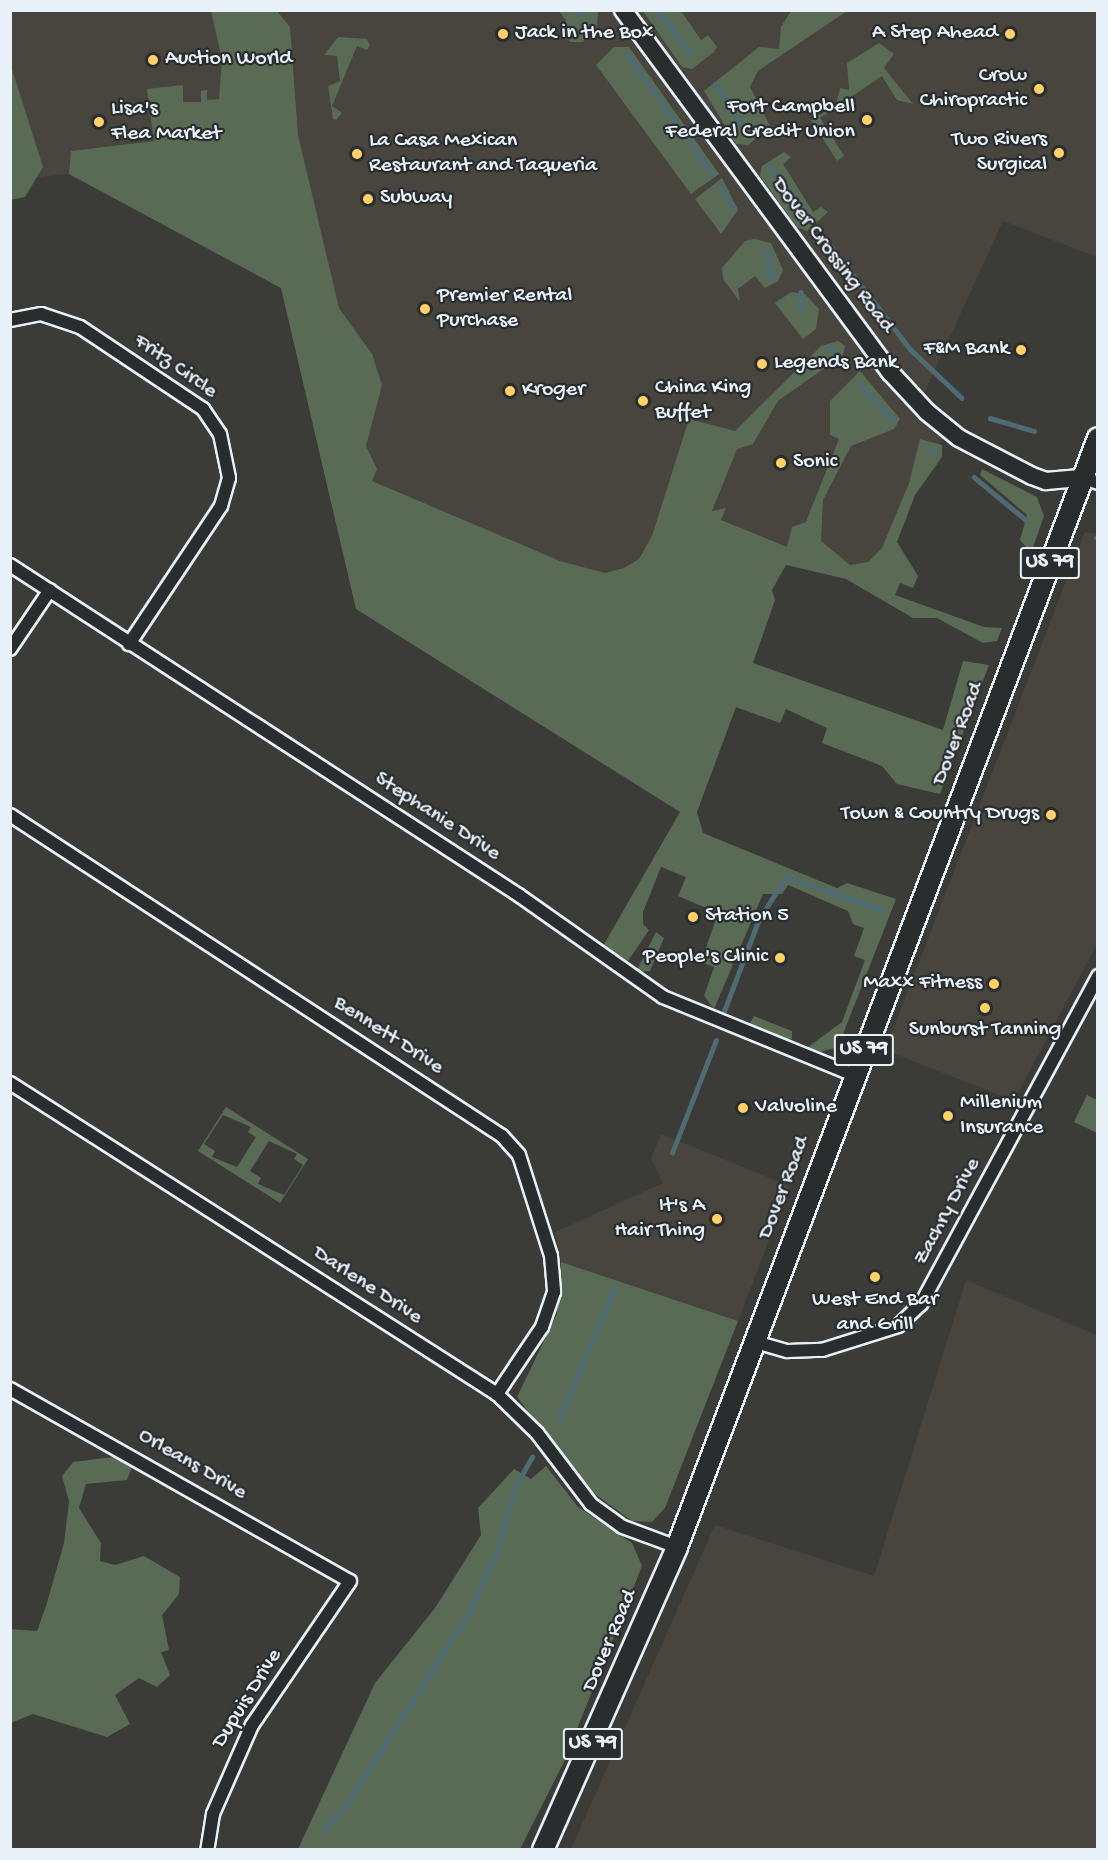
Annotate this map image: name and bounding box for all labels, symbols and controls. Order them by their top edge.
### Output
place label: Jack in the Box [515,21,653,47]
place label: A Step Ahead [872,21,998,47]
marker: Jack in the Box [496,27,510,41]
marker: A Step Ahead [1003,27,1017,41]
place label: Auction World [165,47,292,73]
marker: Auction World [146,53,160,67]
place label: Crow Chiropractic [920,63,1027,114]
marker: Crow Chiropractic [1032,82,1046,96]
place label: Fort Campbell Federal Credit Union [665,94,855,146]
place label: Lisa's Flea Market [111,96,221,148]
marker: Fort Campbell Federal Credit Union [860,113,874,127]
marker: Lisa's Flea Market [92,115,106,129]
place label: Two Rivers Surgical [952,127,1047,178]
place label: La Casa Mexican Restaurant and Taqueria [369,128,597,180]
marker: Two Rivers Surgical [1052,146,1066,160]
marker: La Casa Mexican Restaurant and Taqueria [350,147,364,161]
street label: Dover Crossing Road [765,173,899,339]
place label: Subway [380,186,452,212]
marker: Subway [361,192,375,206]
place label: Premier Rental Purchase [437,283,572,334]
marker: Premier Rental Purchase [418,302,432,316]
street label: Fritz Circle [128,329,222,405]
place label: F&M Bank [923,337,1009,363]
marker: F&M Bank [1014,343,1028,357]
place label: Legends Bank [774,351,898,377]
marker: Legends Bank [755,357,769,371]
place label: China King Buffet [655,375,751,427]
place label: Kroger [522,378,585,404]
marker: Kroger [503,384,517,398]
marker: China King Buffet [636,394,650,408]
place label: Sonic [793,450,837,476]
marker: Sonic [774,456,788,470]
road number: US 79 [1018,545,1082,581]
street label: Dover Road [927,679,991,789]
street label: Stephanie Drive [369,766,505,868]
place label: Town & Country Drugs [841,802,1039,828]
marker: Town & Country Drugs [1044,808,1058,822]
place label: Station 5 [705,904,789,930]
marker: Station 5 [686,910,700,924]
place label: People's Clinic [643,945,768,971]
marker: People's Clinic [773,951,787,965]
place label: Maxx Fitness [863,971,982,997]
marker: Maxx Fitness [987,977,1001,991]
street label: Bennett Drive [328,991,448,1081]
marker: Sunburst Tanning [978,1001,992,1015]
place label: Sunburst Tanning [909,1018,1061,1044]
road number: US 79 [832,1032,896,1068]
place label: Millenium Insurance [960,1090,1043,1142]
place label: Valvoline [755,1095,837,1121]
marker: Valvoline [736,1101,750,1115]
marker: Millenium Insurance [941,1109,955,1123]
street label: Dover Road [753,1133,817,1243]
street label: Zachry Drive [909,1154,987,1270]
place label: It's A Hair Thing [614,1193,705,1244]
marker: It's A Hair Thing [710,1212,724,1226]
street label: Darlene Drive [307,1241,427,1331]
marker: West End Bar and Grill [868,1270,882,1284]
place label: West End Bar and Grill [812,1287,938,1338]
street label: Orleans Drive [133,1423,251,1507]
street label: Dover Road [578,1586,644,1696]
street label: Dupuis Drive [207,1645,289,1753]
road number: US 79 [562,1726,624,1762]

